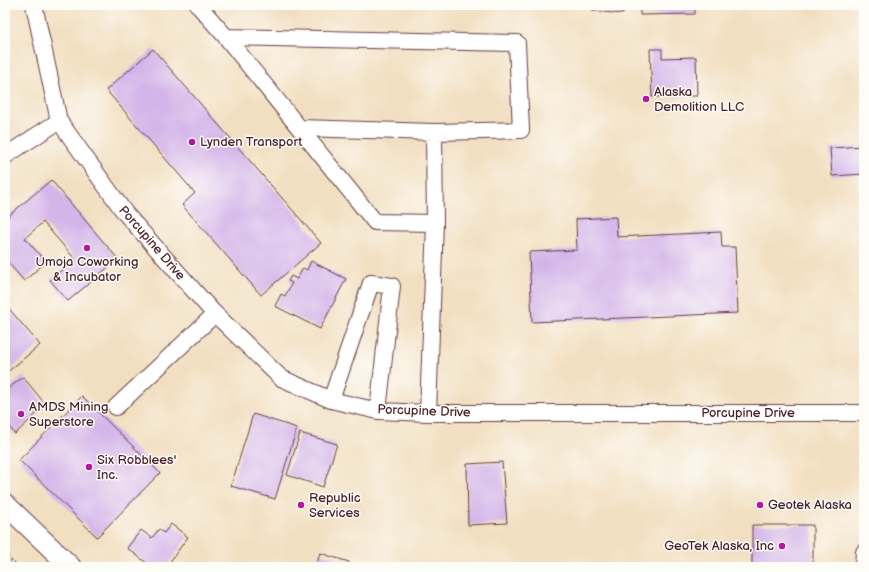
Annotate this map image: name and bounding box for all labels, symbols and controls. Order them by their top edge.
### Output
place label: Alaska Demolition LLC [654,84,744,115]
marker: Alaska Demolition LLC [641,94,651,104]
place label: Lynden Transport [200,134,302,150]
marker: Lynden Transport [187,137,197,147]
street label: Porcupine Drive [115,203,189,284]
marker: Umoja Coworking & Incubator [82,243,92,253]
place label: Umoja Coworking & Incubator [36,254,138,285]
place label: AMDS Mining Superstore [29,399,108,430]
street label: Porcupine Drive [377,401,471,421]
street label: Porcupine Drive [701,405,795,421]
marker: AMDS Mining Superstore [16,409,26,419]
place label: Six Robblees' Inc. [97,452,176,483]
marker: Six Robblees' Inc. [84,462,94,472]
place label: Republic Services [309,490,361,521]
place label: Geotek Alaska [768,497,852,513]
marker: Republic Services [296,500,306,510]
marker: Geotek Alaska [755,500,765,510]
place label: GeoTek Alaska, Inc [664,538,774,554]
marker: GeoTek Alaska, Inc [777,541,787,551]

